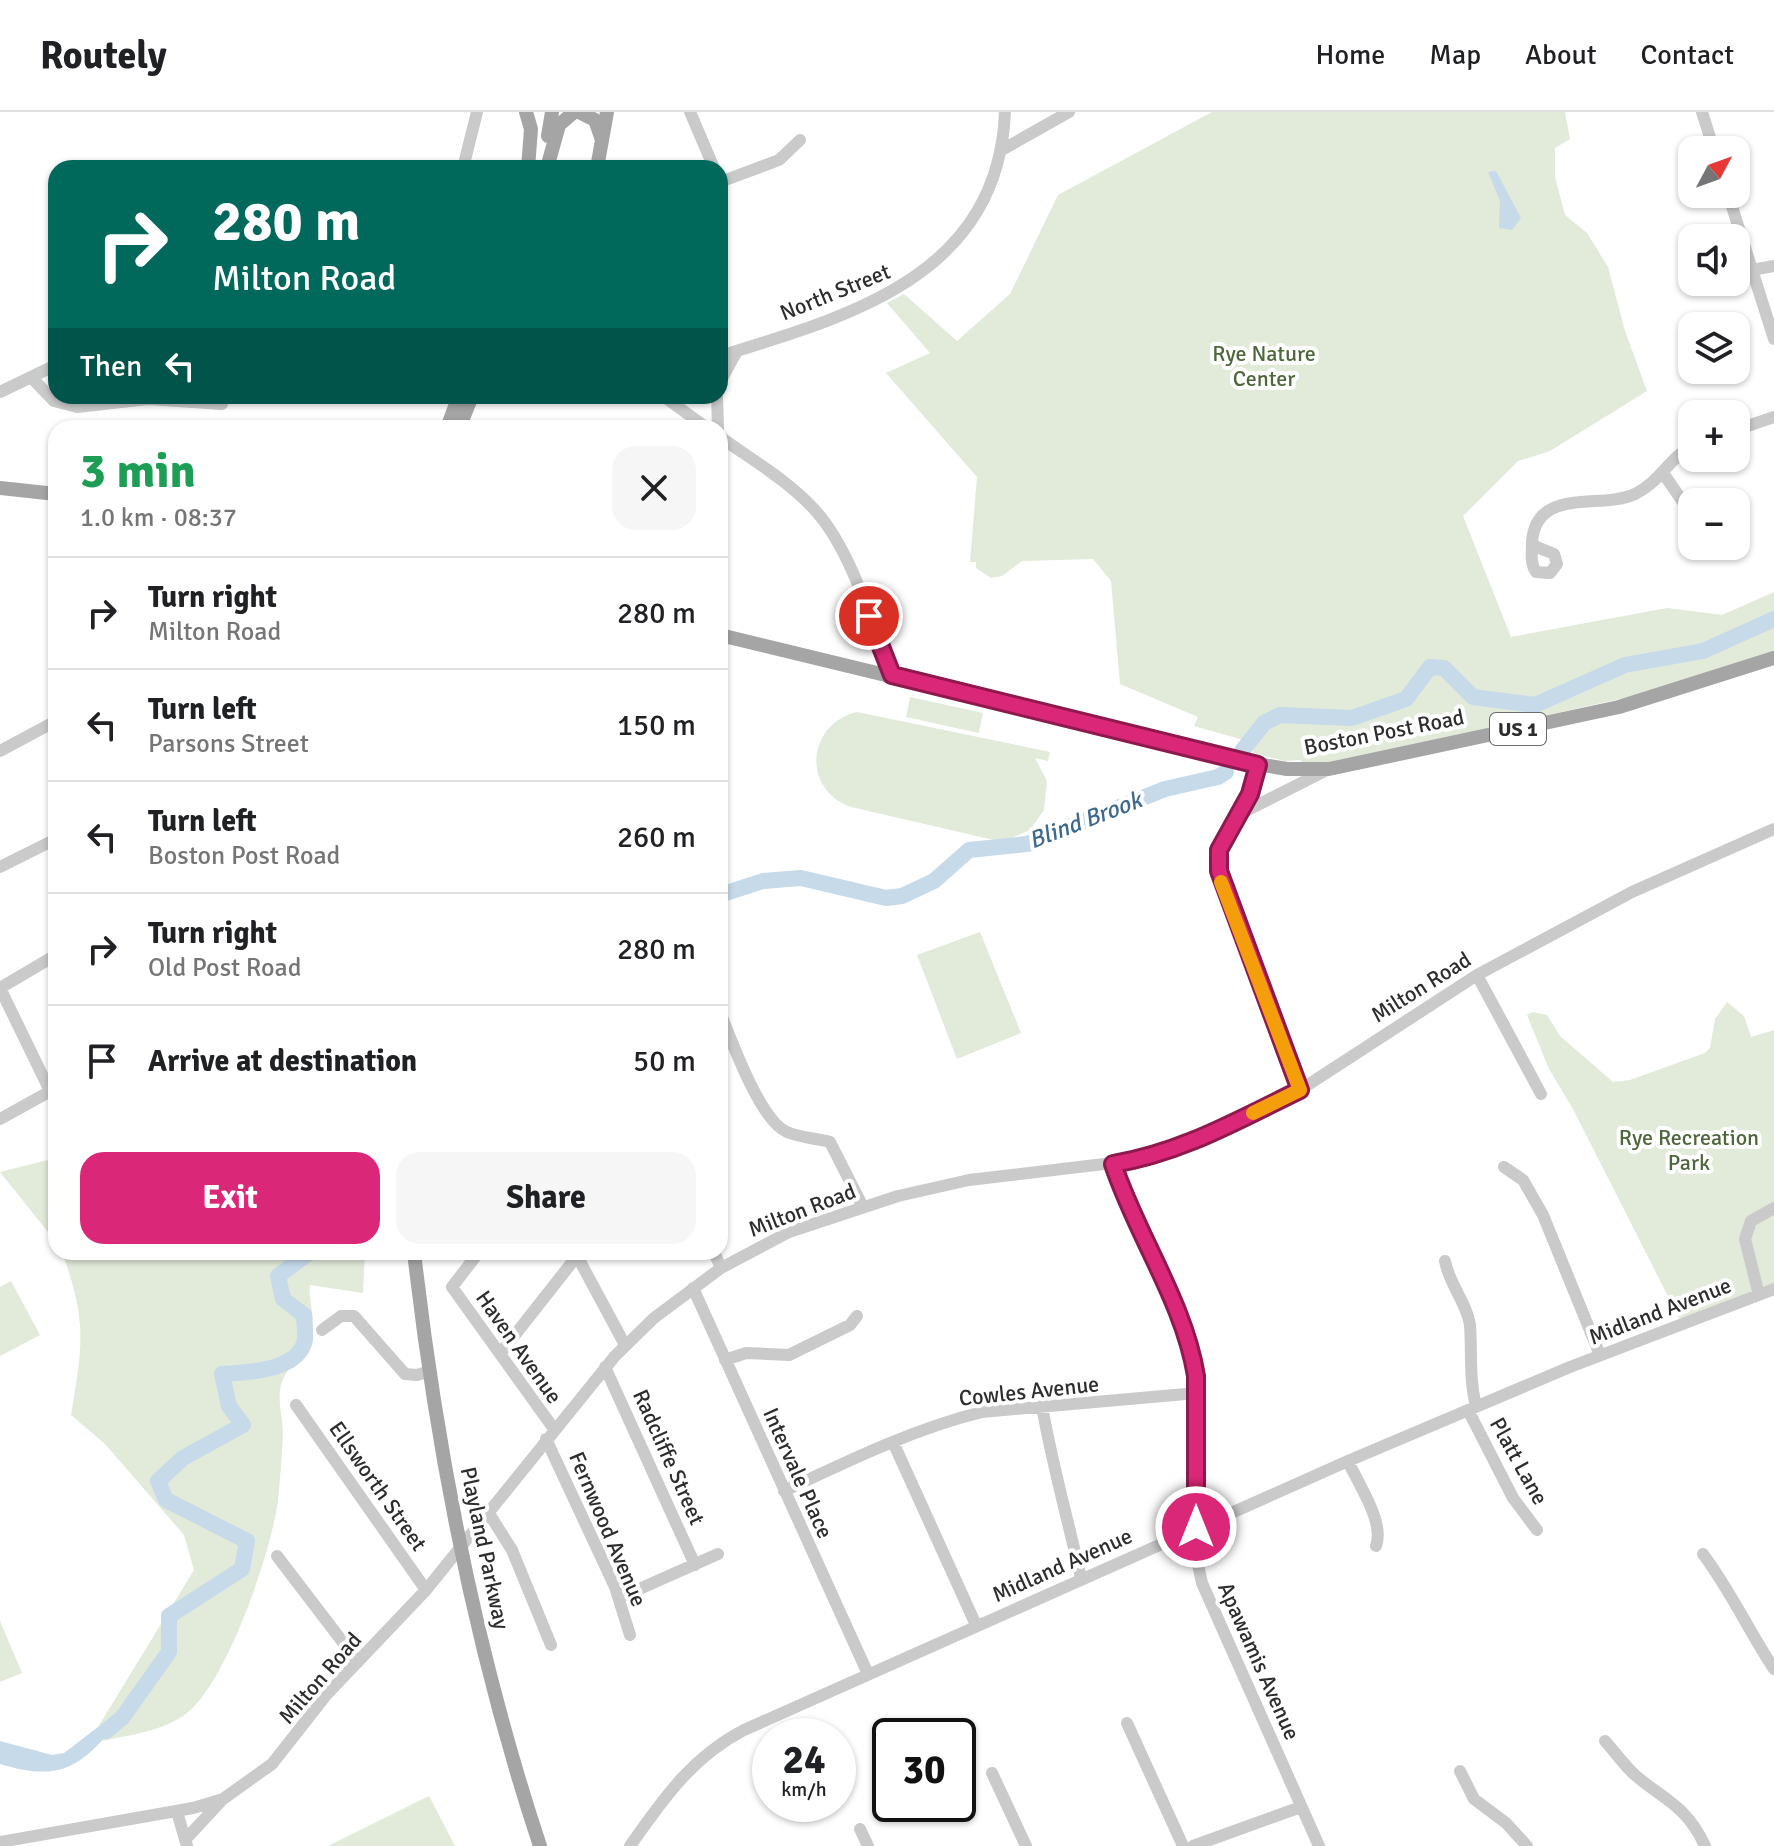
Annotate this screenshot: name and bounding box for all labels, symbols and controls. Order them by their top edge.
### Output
text: Routely [40,32,167,79]
text: Home [1316,38,1385,72]
text: Map [1429,38,1481,72]
text: About [1525,38,1597,72]
text: Contact [1641,38,1734,72]
north arrow [1678,136,1750,208]
map controls [1678,136,1750,560]
text: 280 m [212,187,360,256]
icon: right [80,192,184,296]
button: sound [1678,224,1750,296]
text: Milton Road [212,256,396,301]
street label: North Street [776,257,894,326]
button: layers [1678,312,1750,384]
park label: Rye Nature Center [1212,340,1316,392]
icon: left [158,344,202,388]
text: Then [80,348,142,385]
button: + [1678,400,1750,472]
text: 3 min [80,442,196,501]
button: close [612,446,696,530]
button: − [1678,488,1750,560]
text: 1.0 km · 08:37 [80,502,237,534]
text: Turn right [148,579,277,616]
pin [835,582,903,650]
icon: right [80,591,124,635]
icon: arrive [847,594,891,638]
text: 280 m [617,595,696,632]
text: Milton Road [148,616,281,648]
text: Turn left [148,691,257,728]
icon: left [80,703,124,747]
street label: Boston Post Road [1302,703,1466,761]
text: 150 m [617,707,696,744]
road number: US 1 [1490,713,1546,745]
text: Parsons Street [148,728,309,760]
water label: Blind Brook [1024,784,1148,855]
text: Turn left [148,803,257,840]
icon: left [80,815,124,859]
text: 260 m [617,819,696,856]
text: Boston Post Road [148,840,340,872]
text: Turn right [148,915,277,952]
icon: right [80,927,124,971]
text: 280 m [617,931,696,968]
street label: Milton Road [1366,946,1476,1028]
text: Old Post Road [148,952,301,984]
icon: arrive [80,1039,124,1083]
text: Arrive at destination [148,1043,417,1080]
text: 50 m [633,1043,696,1080]
park label: Rye Recreation Park [1619,1124,1759,1176]
button: Exit [80,1152,380,1244]
button: Share [396,1152,696,1244]
street label: Milton Road [745,1177,859,1243]
street label: Midland Avenue [1585,1271,1735,1351]
street label: Haven Avenue [470,1285,568,1409]
street label: Cowles Avenue [958,1370,1100,1412]
street label: Radcliffe Street [627,1385,711,1529]
street label: Intervale Place [757,1403,839,1543]
street label: Platt Lane [1484,1413,1554,1509]
street label: Ellsworth Street [323,1416,433,1556]
street label: Fernwood Avenue [563,1448,653,1610]
street label: Playland Parkway [455,1464,516,1632]
position arrow [1154,1485,1238,1569]
street label: Midland Avenue [988,1522,1136,1608]
street label: Apawamis Avenue [1212,1578,1306,1744]
street label: Milton Road [273,1627,367,1729]
speed limit sign: 30 [872,1718,976,1822]
text: 24 [782,1735,826,1785]
text: km/h [781,1777,827,1802]

